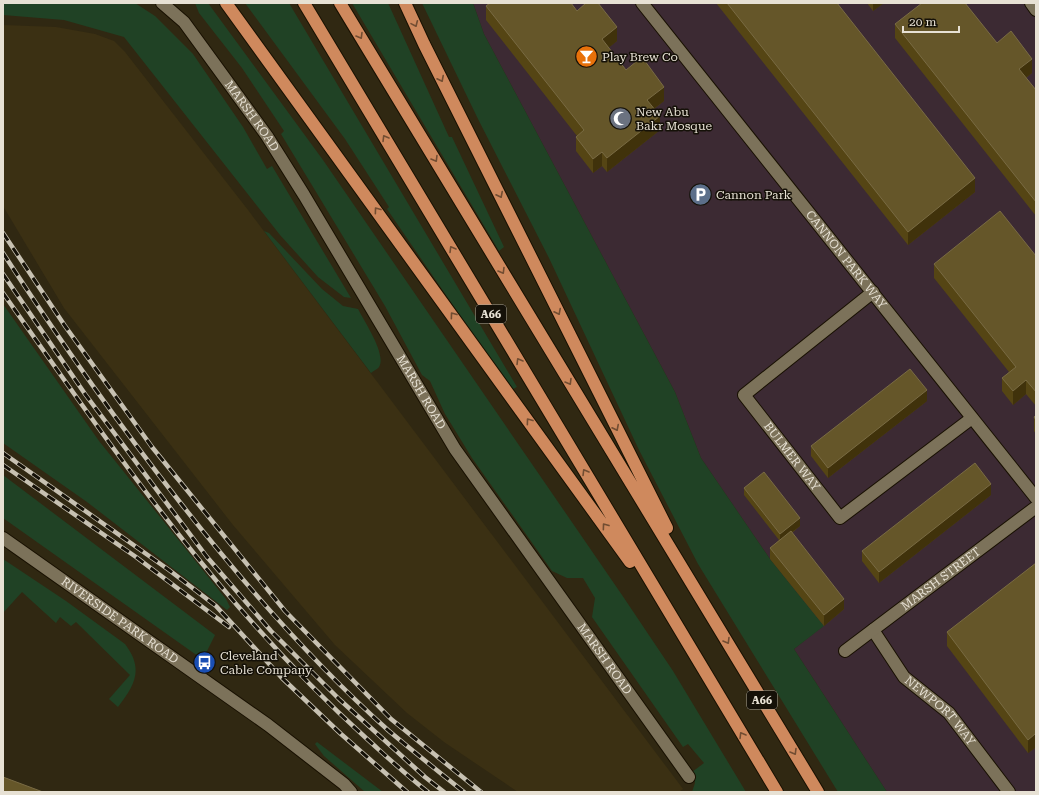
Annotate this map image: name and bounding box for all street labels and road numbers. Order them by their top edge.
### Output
street label: MARSH ROAD [222,78,282,154]
street label: CANNON PARK WAY [803,208,890,312]
road number: A66 [476,305,506,323]
street label: MARSH ROAD [394,352,449,432]
street label: BULMER WAY [761,419,824,494]
street label: MARSH STREET [898,544,983,613]
street label: RIVERSIDE PARK ROAD [58,574,181,667]
street label: MARSH ROAD [575,621,635,697]
street label: NEWPORT WAY [902,673,979,749]
road number: A66 [747,691,777,709]

